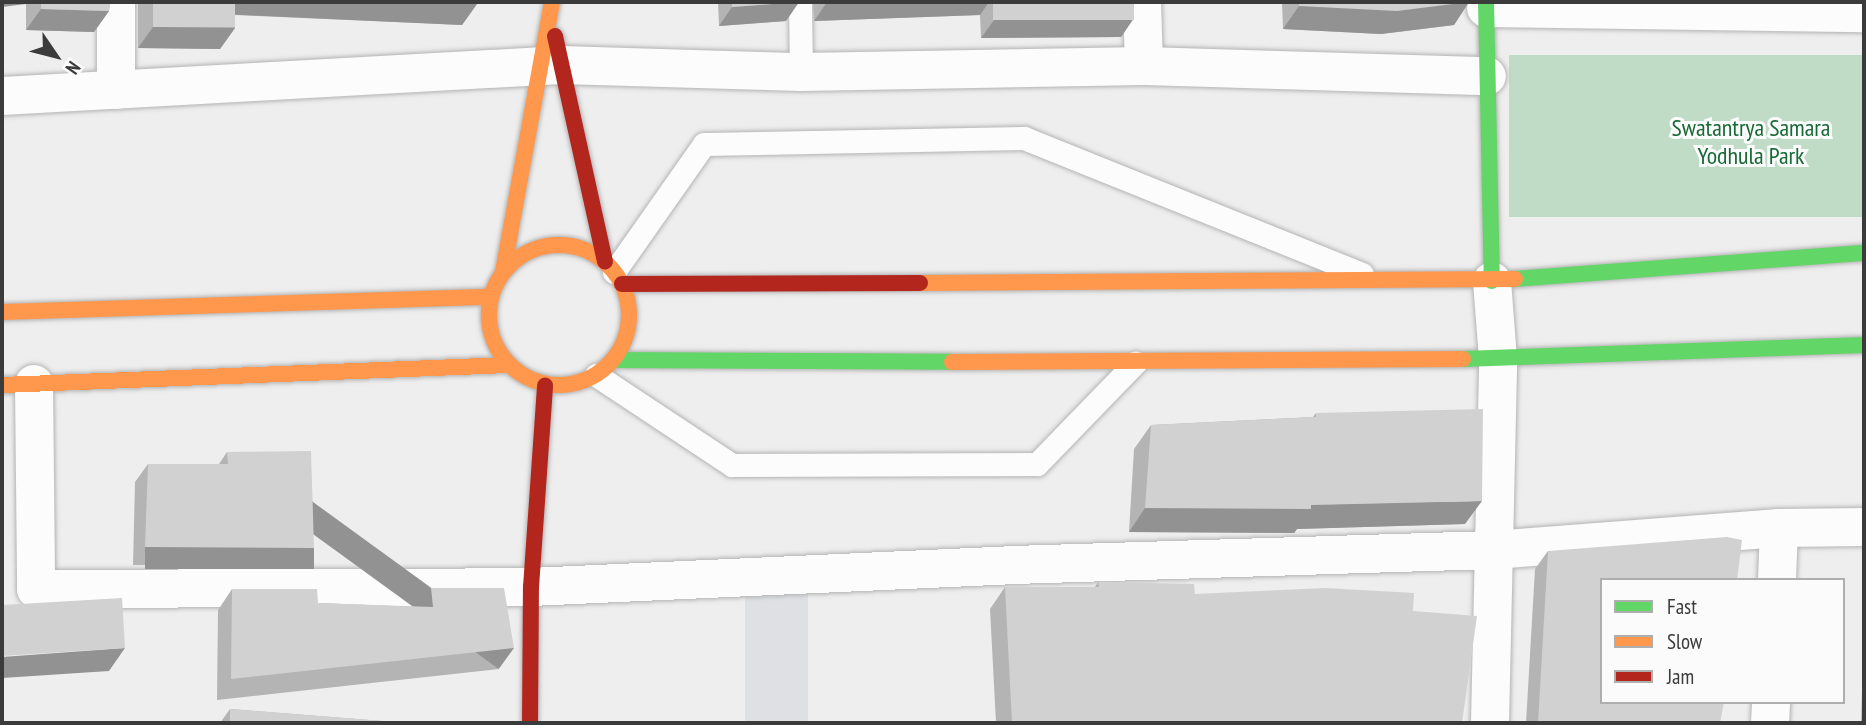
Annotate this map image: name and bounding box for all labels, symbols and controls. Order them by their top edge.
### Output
north arrow [21,21,91,91]
text: N [60,57,86,79]
park label: Swatantrya Samara Yodhula Park [1672,114,1830,170]
legend [1600,578,1845,704]
text: Fast [1667,593,1697,620]
text: Slow [1667,628,1702,655]
text: Jam [1667,663,1694,690]

